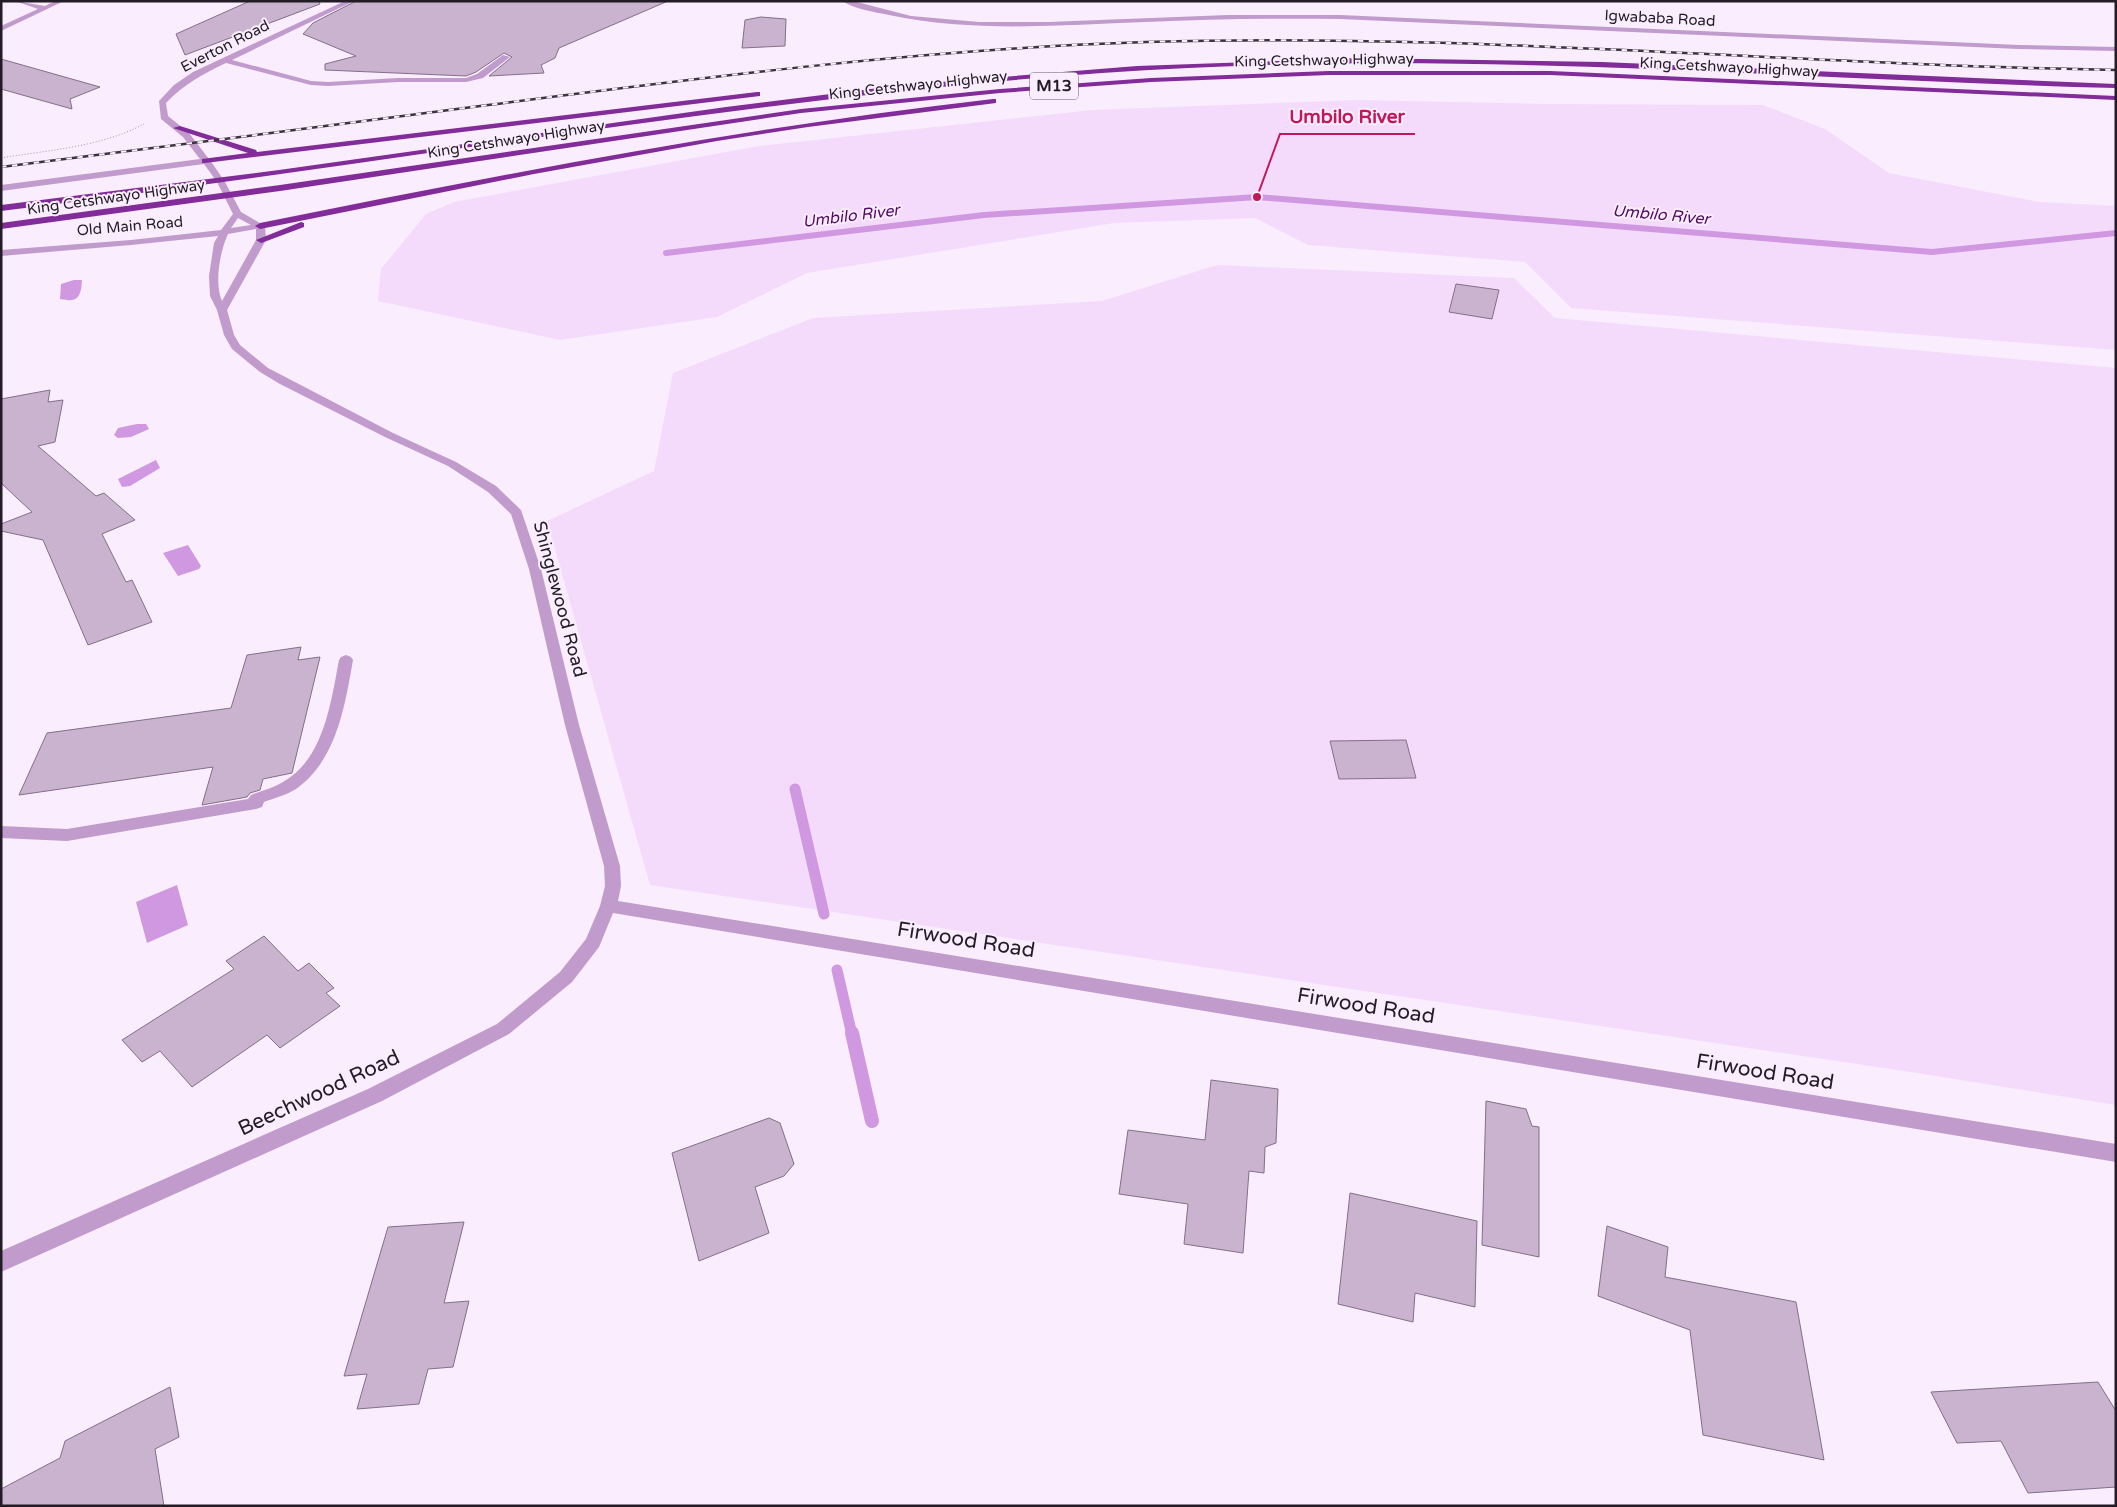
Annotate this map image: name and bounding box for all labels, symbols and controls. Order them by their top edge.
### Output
street label: Igwababa Road [1604,6,1716,30]
street label: Everton Road [178,16,272,76]
street label: King Cetshwayo Highway [1234,49,1414,71]
street label: King Cetshwayo Highway [1639,53,1819,81]
street label: King Cetshwayo Highway [828,67,1008,103]
road number: M13 [1030,72,1078,100]
callout: Umbilo River [1280,100,1415,134]
text: Umbilo River [1289,106,1406,128]
street label: King Cetshwayo Highway [426,116,606,162]
street label: King Cetshwayo Highway [26,176,206,218]
water label: Umbilo River [801,200,902,232]
water label: Umbilo River [1612,201,1712,229]
street label: Old Main Road [76,212,184,240]
street label: Shinglewood Road [529,519,591,679]
street label: Firwood Road [895,917,1037,963]
street label: Firwood Road [1295,983,1437,1029]
street label: Beechwood Road [234,1045,404,1141]
street label: Firwood Road [1694,1049,1836,1095]

